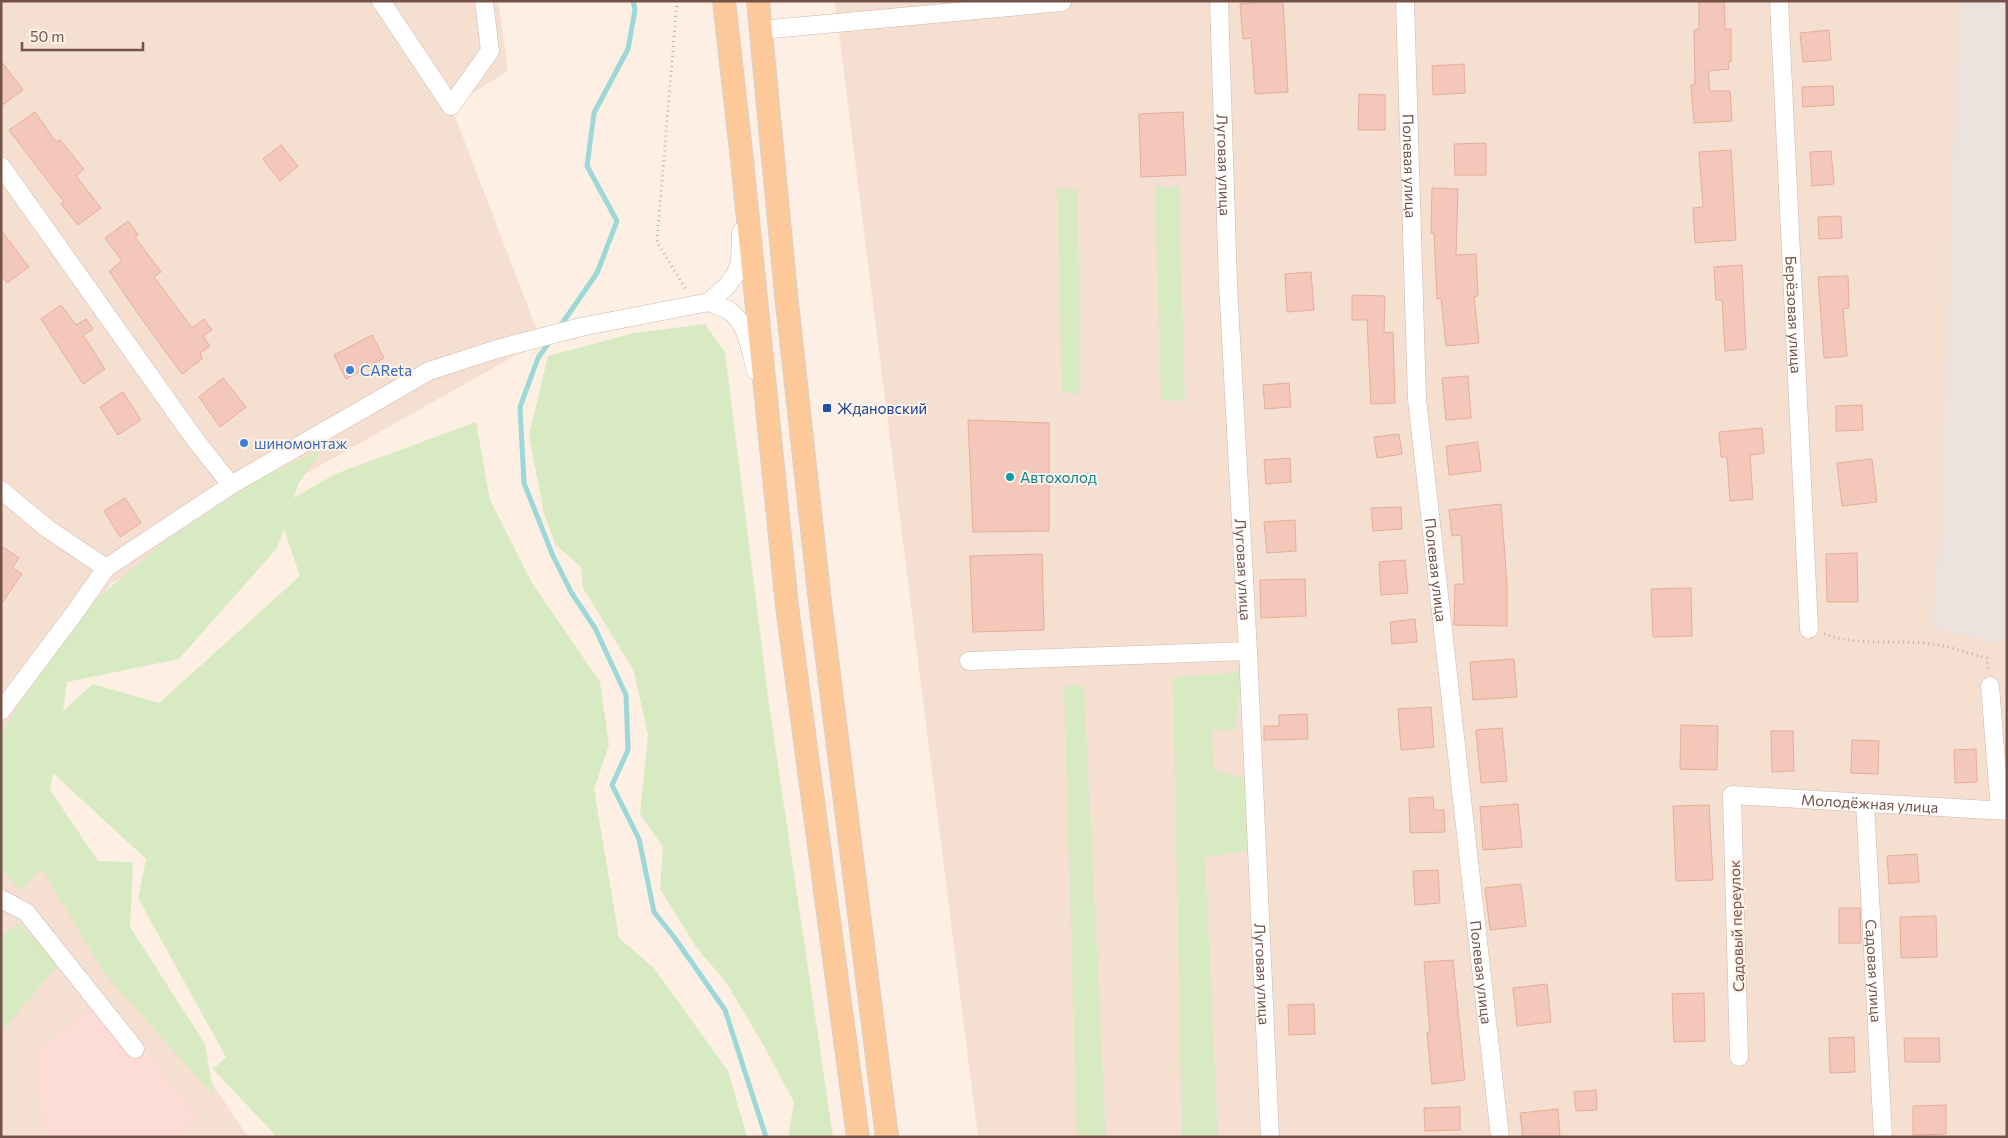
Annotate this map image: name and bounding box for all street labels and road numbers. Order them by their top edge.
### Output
street label: Луговая улица [1214,114,1235,216]
street label: Полевая улица [1399,114,1421,218]
street label: Берёзовая улица [1782,255,1806,374]
street label: Полевая улица [1421,517,1451,623]
street label: Луговая улица [1232,518,1255,621]
street label: Молодёжная улица [1801,790,1939,816]
street label: Садовый переулок [1725,860,1747,992]
street label: Полевая улица [1467,919,1496,1025]
street label: Садовая улица [1862,919,1886,1023]
street label: Луговая улица [1251,923,1274,1025]

